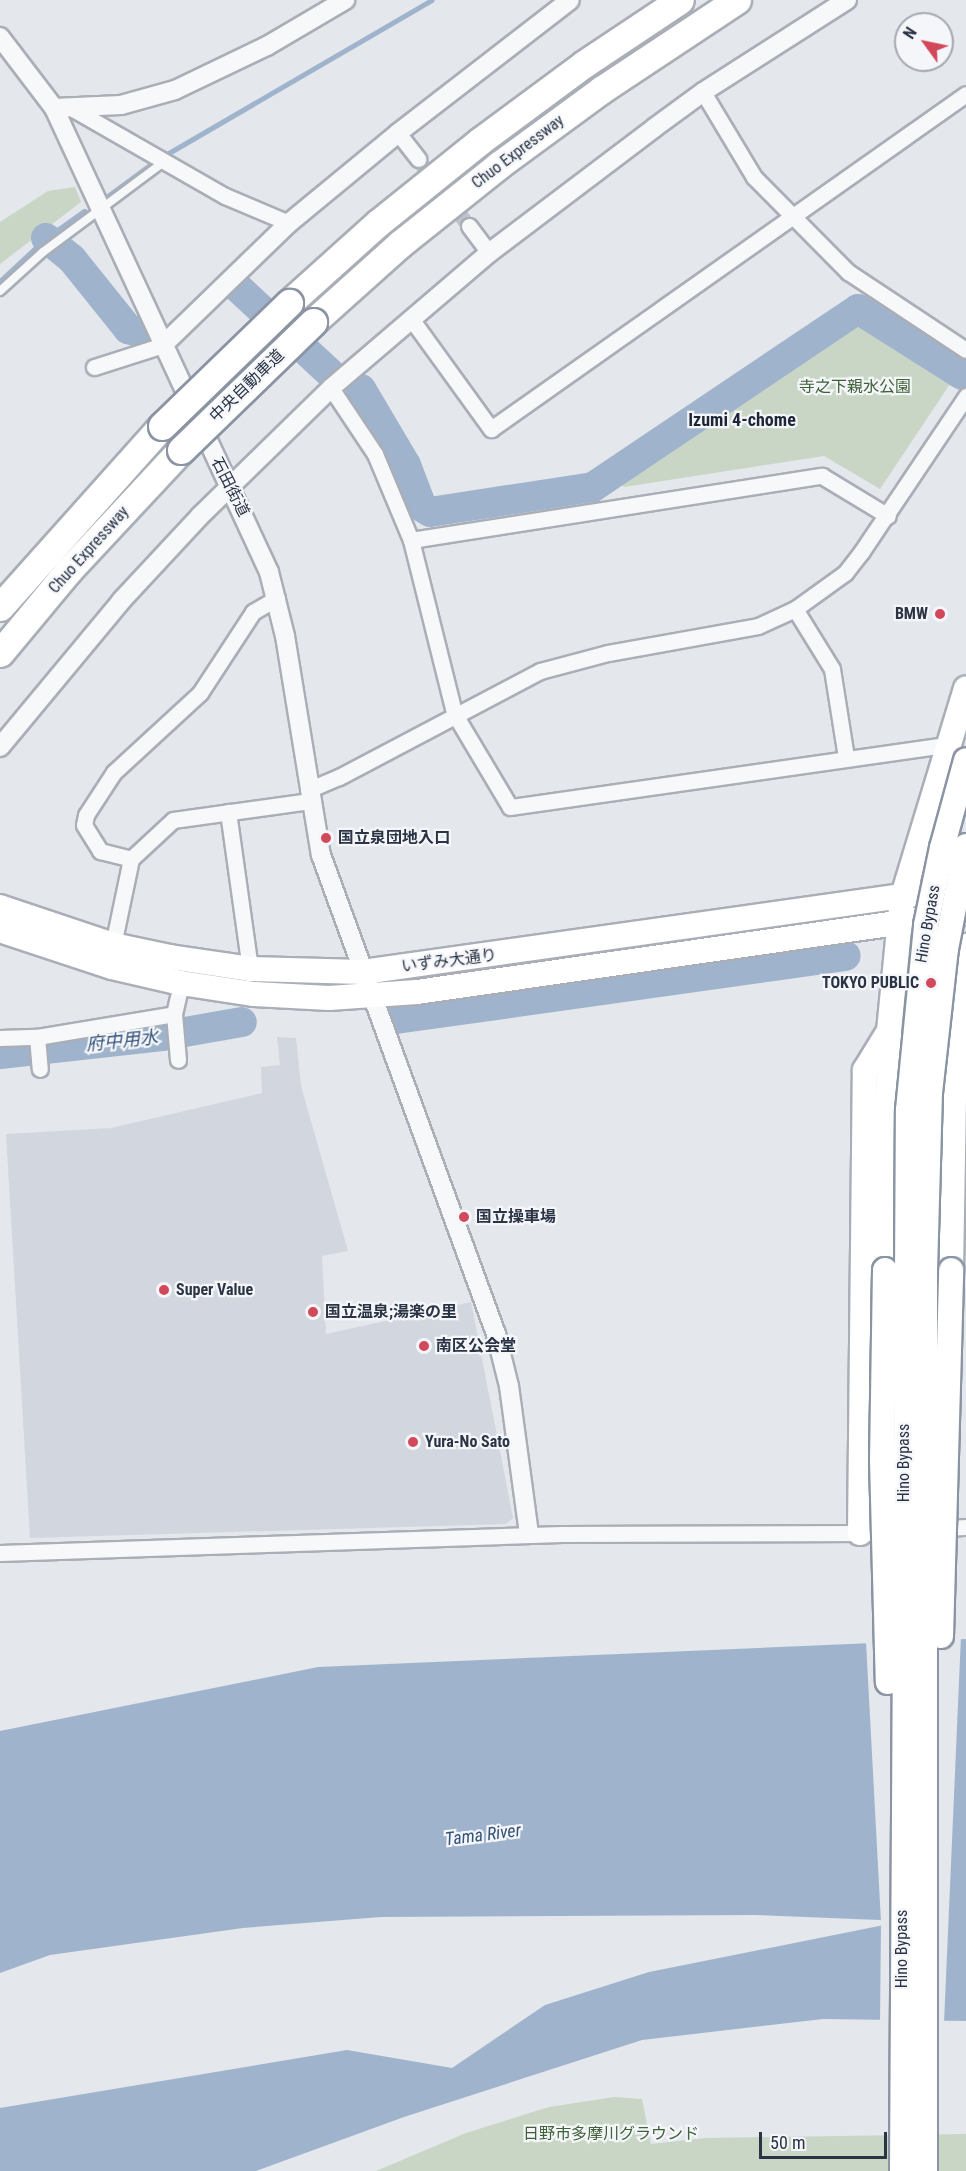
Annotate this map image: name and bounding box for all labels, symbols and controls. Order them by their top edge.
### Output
north arrow [894,12,954,72]
text: N [900,24,921,42]
street label: Chuo Expressway [468,111,568,193]
street label: 中央自動車道 [206,346,288,426]
park label: 寺之下親水公園 [799,377,911,397]
district label: Izumi 4-chome [688,409,796,431]
street label: 石田街道 [207,454,253,520]
street label: Chuo Expressway [45,503,133,597]
place label: BMW [895,604,928,624]
marker: BMW [933,607,947,621]
place label: 国立泉団地入口 [338,828,450,848]
marker: 国立泉団地入口 [319,831,333,845]
street label: Hino Bypass [912,884,944,964]
street label: いずみ大通り [400,946,498,976]
place label: TOKYO PUBLIC [822,973,919,993]
marker: TOKYO PUBLIC [924,976,938,990]
water label: 府中用水 [85,1026,159,1056]
place label: 国立操車場 [476,1207,556,1227]
marker: 国立操車場 [457,1210,471,1224]
place label: Super Value [176,1280,253,1300]
marker: Super Value [157,1283,171,1297]
place label: 国立温泉;湯楽の里 [325,1302,457,1322]
marker: 国立温泉;湯楽の里 [306,1305,320,1319]
place label: 南区公会堂 [436,1336,516,1356]
marker: 南区公会堂 [417,1339,431,1353]
street label: Hino Bypass [894,1424,914,1502]
place label: Yura-No Sato [425,1432,510,1452]
marker: Yura-No Sato [406,1435,420,1449]
water label: Tama River [444,1820,522,1850]
street label: Hino Bypass [892,1910,912,1988]
scale bar [762,2120,890,2158]
park label: 日野市多摩川グラウンド [523,2124,699,2144]
text: 50 m [770,2132,805,2153]

